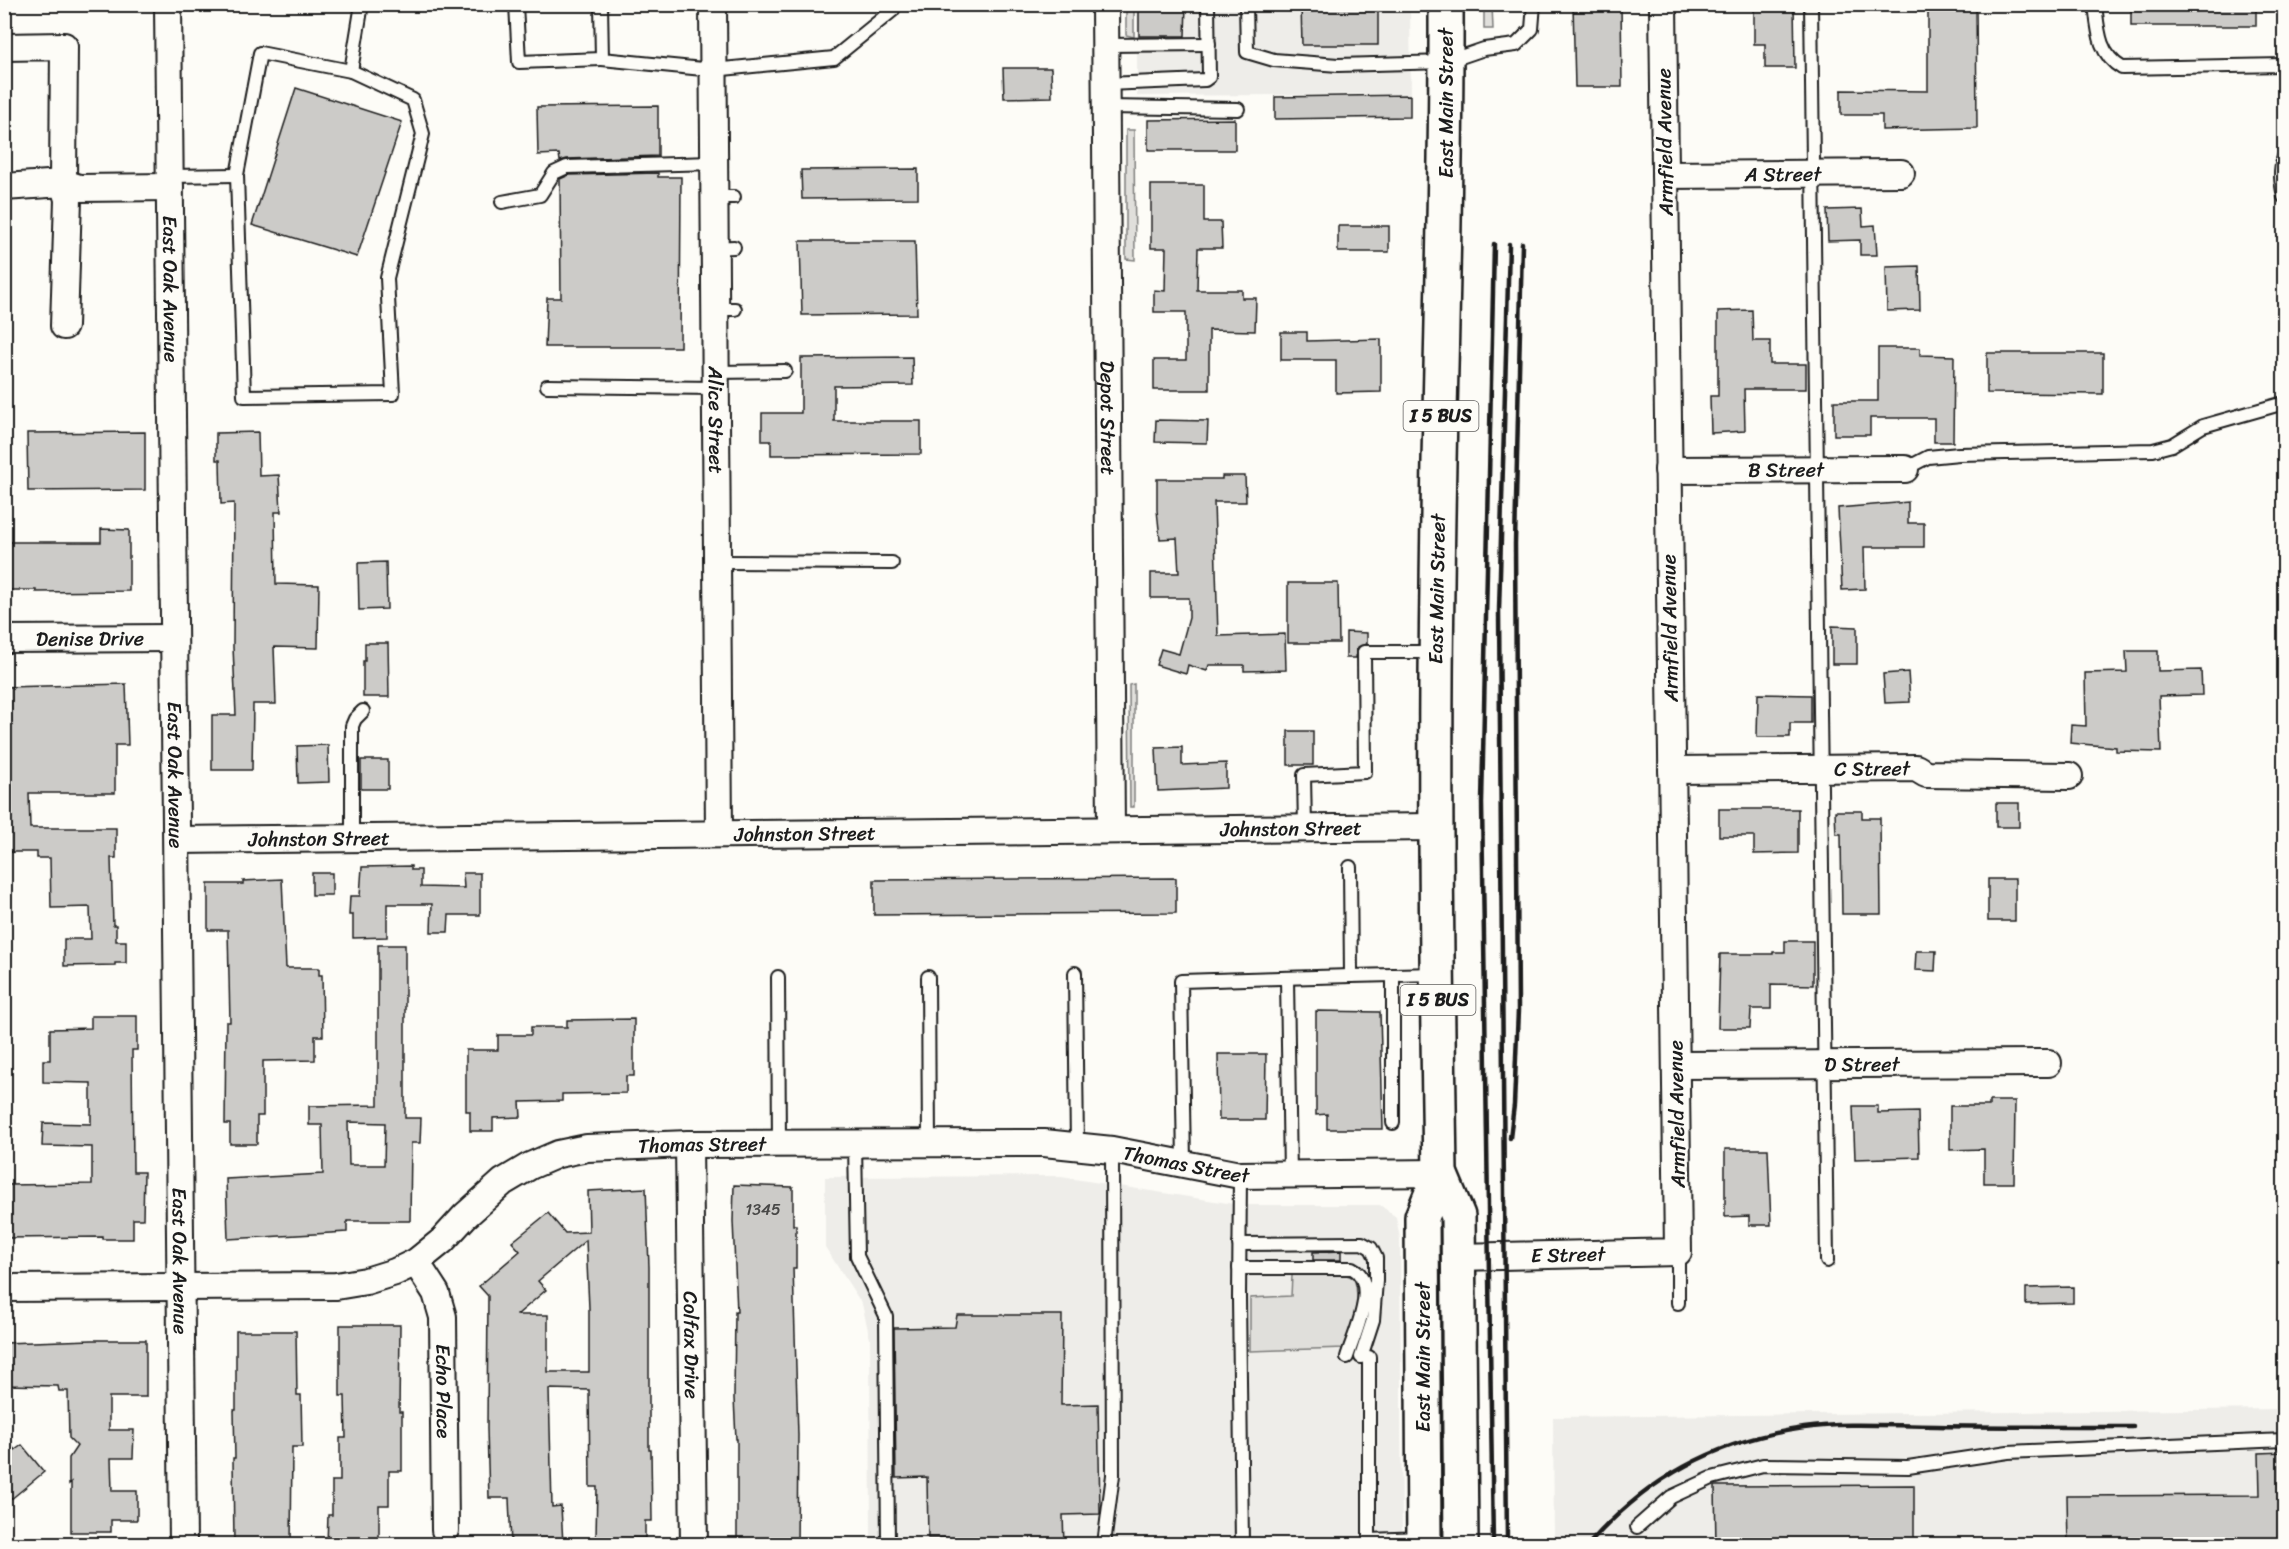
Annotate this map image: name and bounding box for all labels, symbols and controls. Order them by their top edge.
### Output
street label: East Main Street [1429,27,1464,178]
street label: Armfield Avenue [1646,68,1684,217]
street label: A Street [1744,156,1822,192]
street label: East Oak Avenue [153,215,189,363]
street label: Depot Street [1090,361,1126,476]
street label: Alice Street [698,365,734,474]
road number: I 5 BUS [1404,401,1478,431]
street label: B Street [1748,452,1825,487]
street label: East Main Street [1418,513,1456,664]
street label: Armfield Avenue [1651,554,1689,703]
street label: Denise Drive [36,621,144,656]
street label: East Oak Avenue [157,701,194,849]
street label: C Street [1834,751,1911,786]
street label: Johnston Street [1219,810,1362,847]
street label: Johnston Street [733,815,876,852]
street label: Johnston Street [247,820,390,857]
road number: I 5 BUS [1400,985,1476,1015]
street label: Armfield Avenue [1658,1040,1696,1189]
street label: D Street [1824,1046,1901,1082]
street label: Thomas Street [637,1126,767,1163]
street label: Thomas Street [1120,1135,1250,1192]
street label: East Oak Avenue [162,1187,198,1335]
house number: 1345 [745,1195,781,1224]
street label: E Street [1530,1236,1607,1273]
street label: East Main Street [1406,1281,1441,1432]
street label: Colfax Drive [673,1291,710,1399]
street label: Echo Place [426,1344,462,1439]

